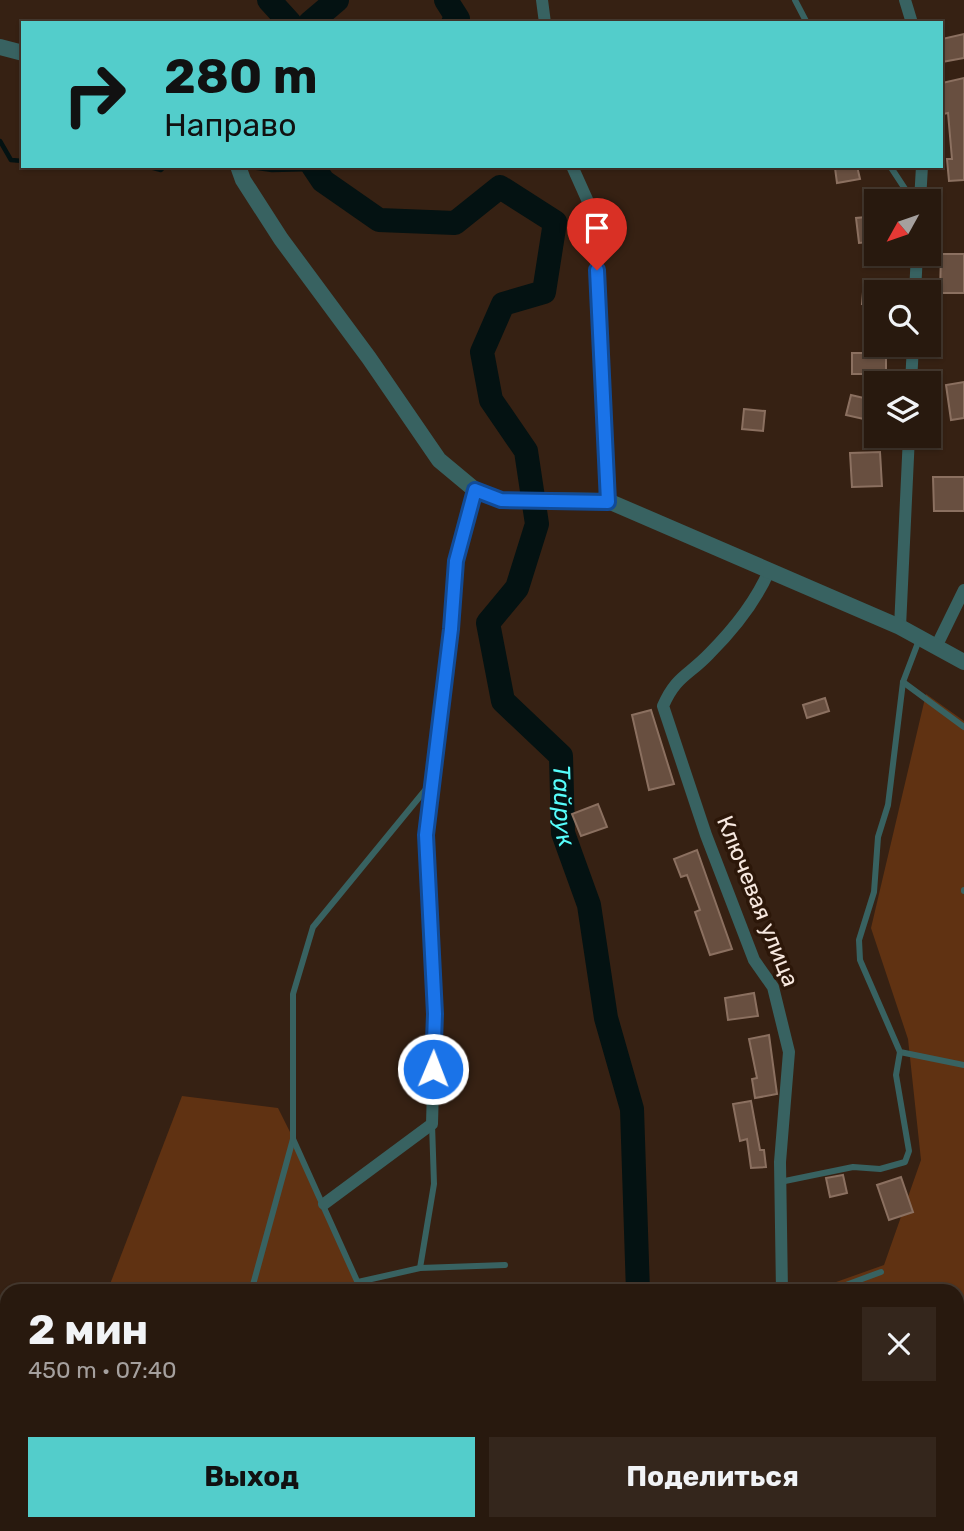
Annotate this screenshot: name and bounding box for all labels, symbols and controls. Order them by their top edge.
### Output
text: 280 m [164,47,318,105]
icon: right [49,49,140,140]
text: Направо [164,106,297,144]
north arrow [864,189,942,266]
map controls [864,189,941,448]
pin [567,198,627,270]
icon: arrive [578,209,616,247]
button: search [864,280,941,357]
button: layers [864,371,941,448]
water label: Тайрук [547,764,581,851]
street label: Ключевая улица [711,811,805,991]
position arrow [396,1032,470,1106]
text: 2 мин [28,1305,148,1355]
button: close [862,1307,936,1381]
text: 450 m · 07:40 [28,1356,177,1384]
button: Выход [28,1437,475,1517]
button: Поделиться [489,1437,936,1517]

